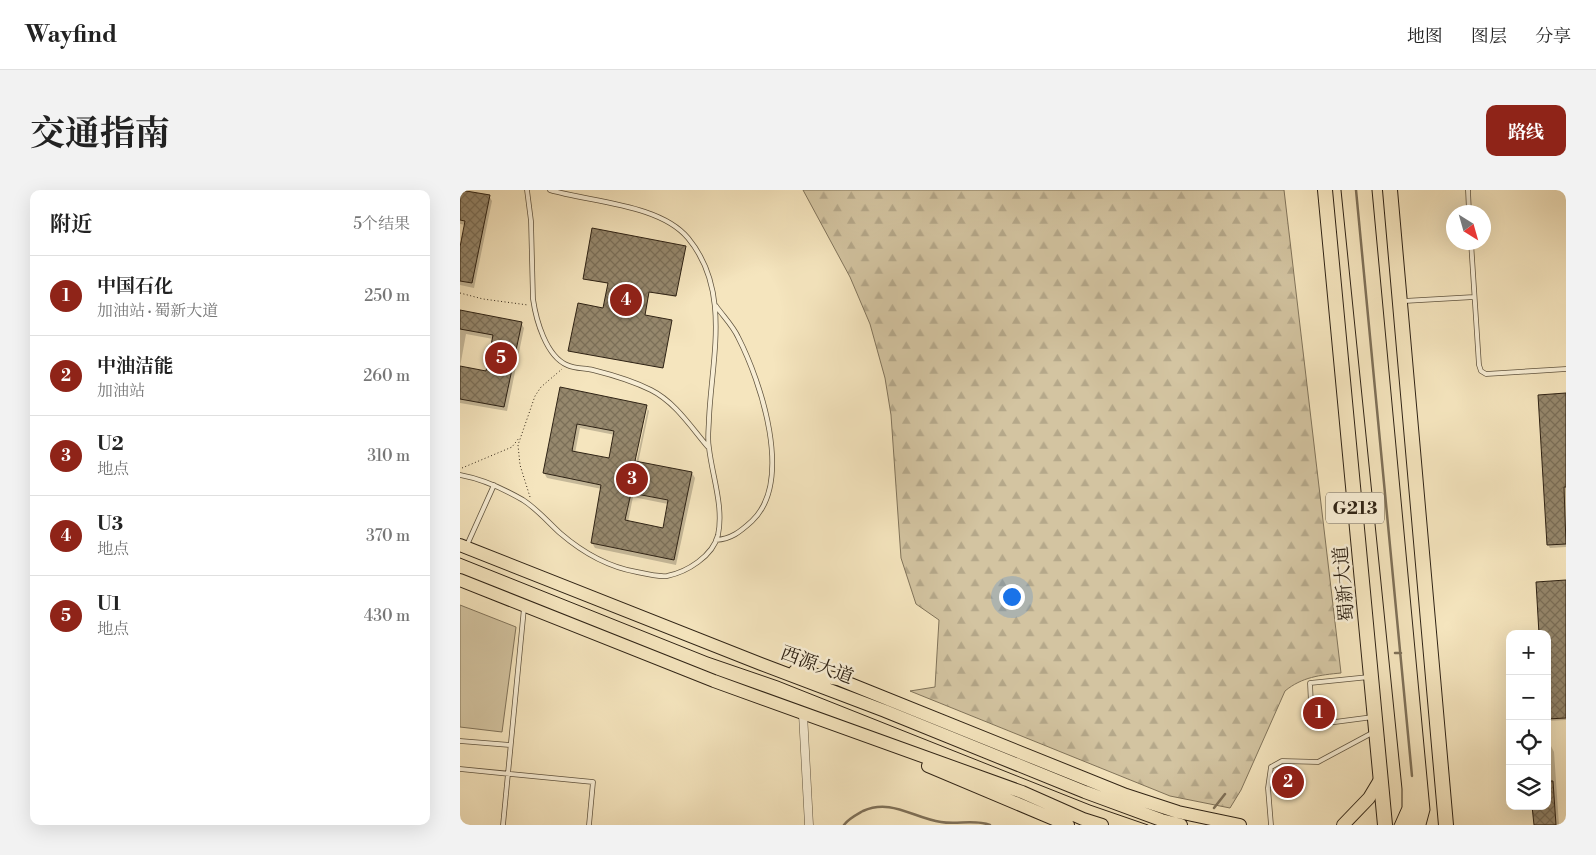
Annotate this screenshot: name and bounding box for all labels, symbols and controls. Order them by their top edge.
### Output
text: Wayfind [25,20,117,50]
text: 地图 [1407,25,1443,48]
text: 图层 [1471,25,1507,48]
text: 分享 [1535,25,1571,48]
button: 路线 [1486,105,1566,156]
text: 交通指南 [30,113,170,156]
north arrow [1446,205,1491,250]
text: 附近 [50,212,92,238]
text: 5个结果 [353,214,410,234]
text: 中国石化 [97,274,173,298]
pin: 4 [610,281,642,319]
text: 1 [62,286,70,306]
text: 250 m [364,286,410,306]
text: 加油站 · 蜀新大道 [97,301,218,321]
pin: 5 [485,339,517,377]
text: 中油洁能 [97,354,173,378]
text: 2 [61,366,71,386]
text: 260 m [363,366,410,386]
text: 加油站 [97,381,145,401]
text: U2 [97,432,124,456]
text: 3 [61,446,71,466]
text: 310 m [367,446,410,466]
text: 地点 [97,459,129,479]
pin: 3 [616,460,648,498]
road number: G213 [1326,492,1384,524]
text: U3 [97,512,123,536]
text: 4 [61,526,71,546]
text: 370 m [366,526,410,546]
text: 地点 [97,539,129,559]
street label: 蜀新大道 [1329,545,1359,623]
your location [999,584,1025,610]
text: U1 [97,592,121,616]
text: 5 [61,606,71,626]
text: 430 m [364,606,410,626]
text: 地点 [97,619,129,639]
map controls [1506,630,1551,810]
button: + [1506,630,1551,675]
street label: 西源大道 [777,641,857,689]
button: − [1506,675,1551,720]
pin: 1 [1303,694,1335,732]
button: locate [1506,720,1551,765]
pin: 2 [1272,763,1304,801]
button: layers [1506,765,1551,810]

